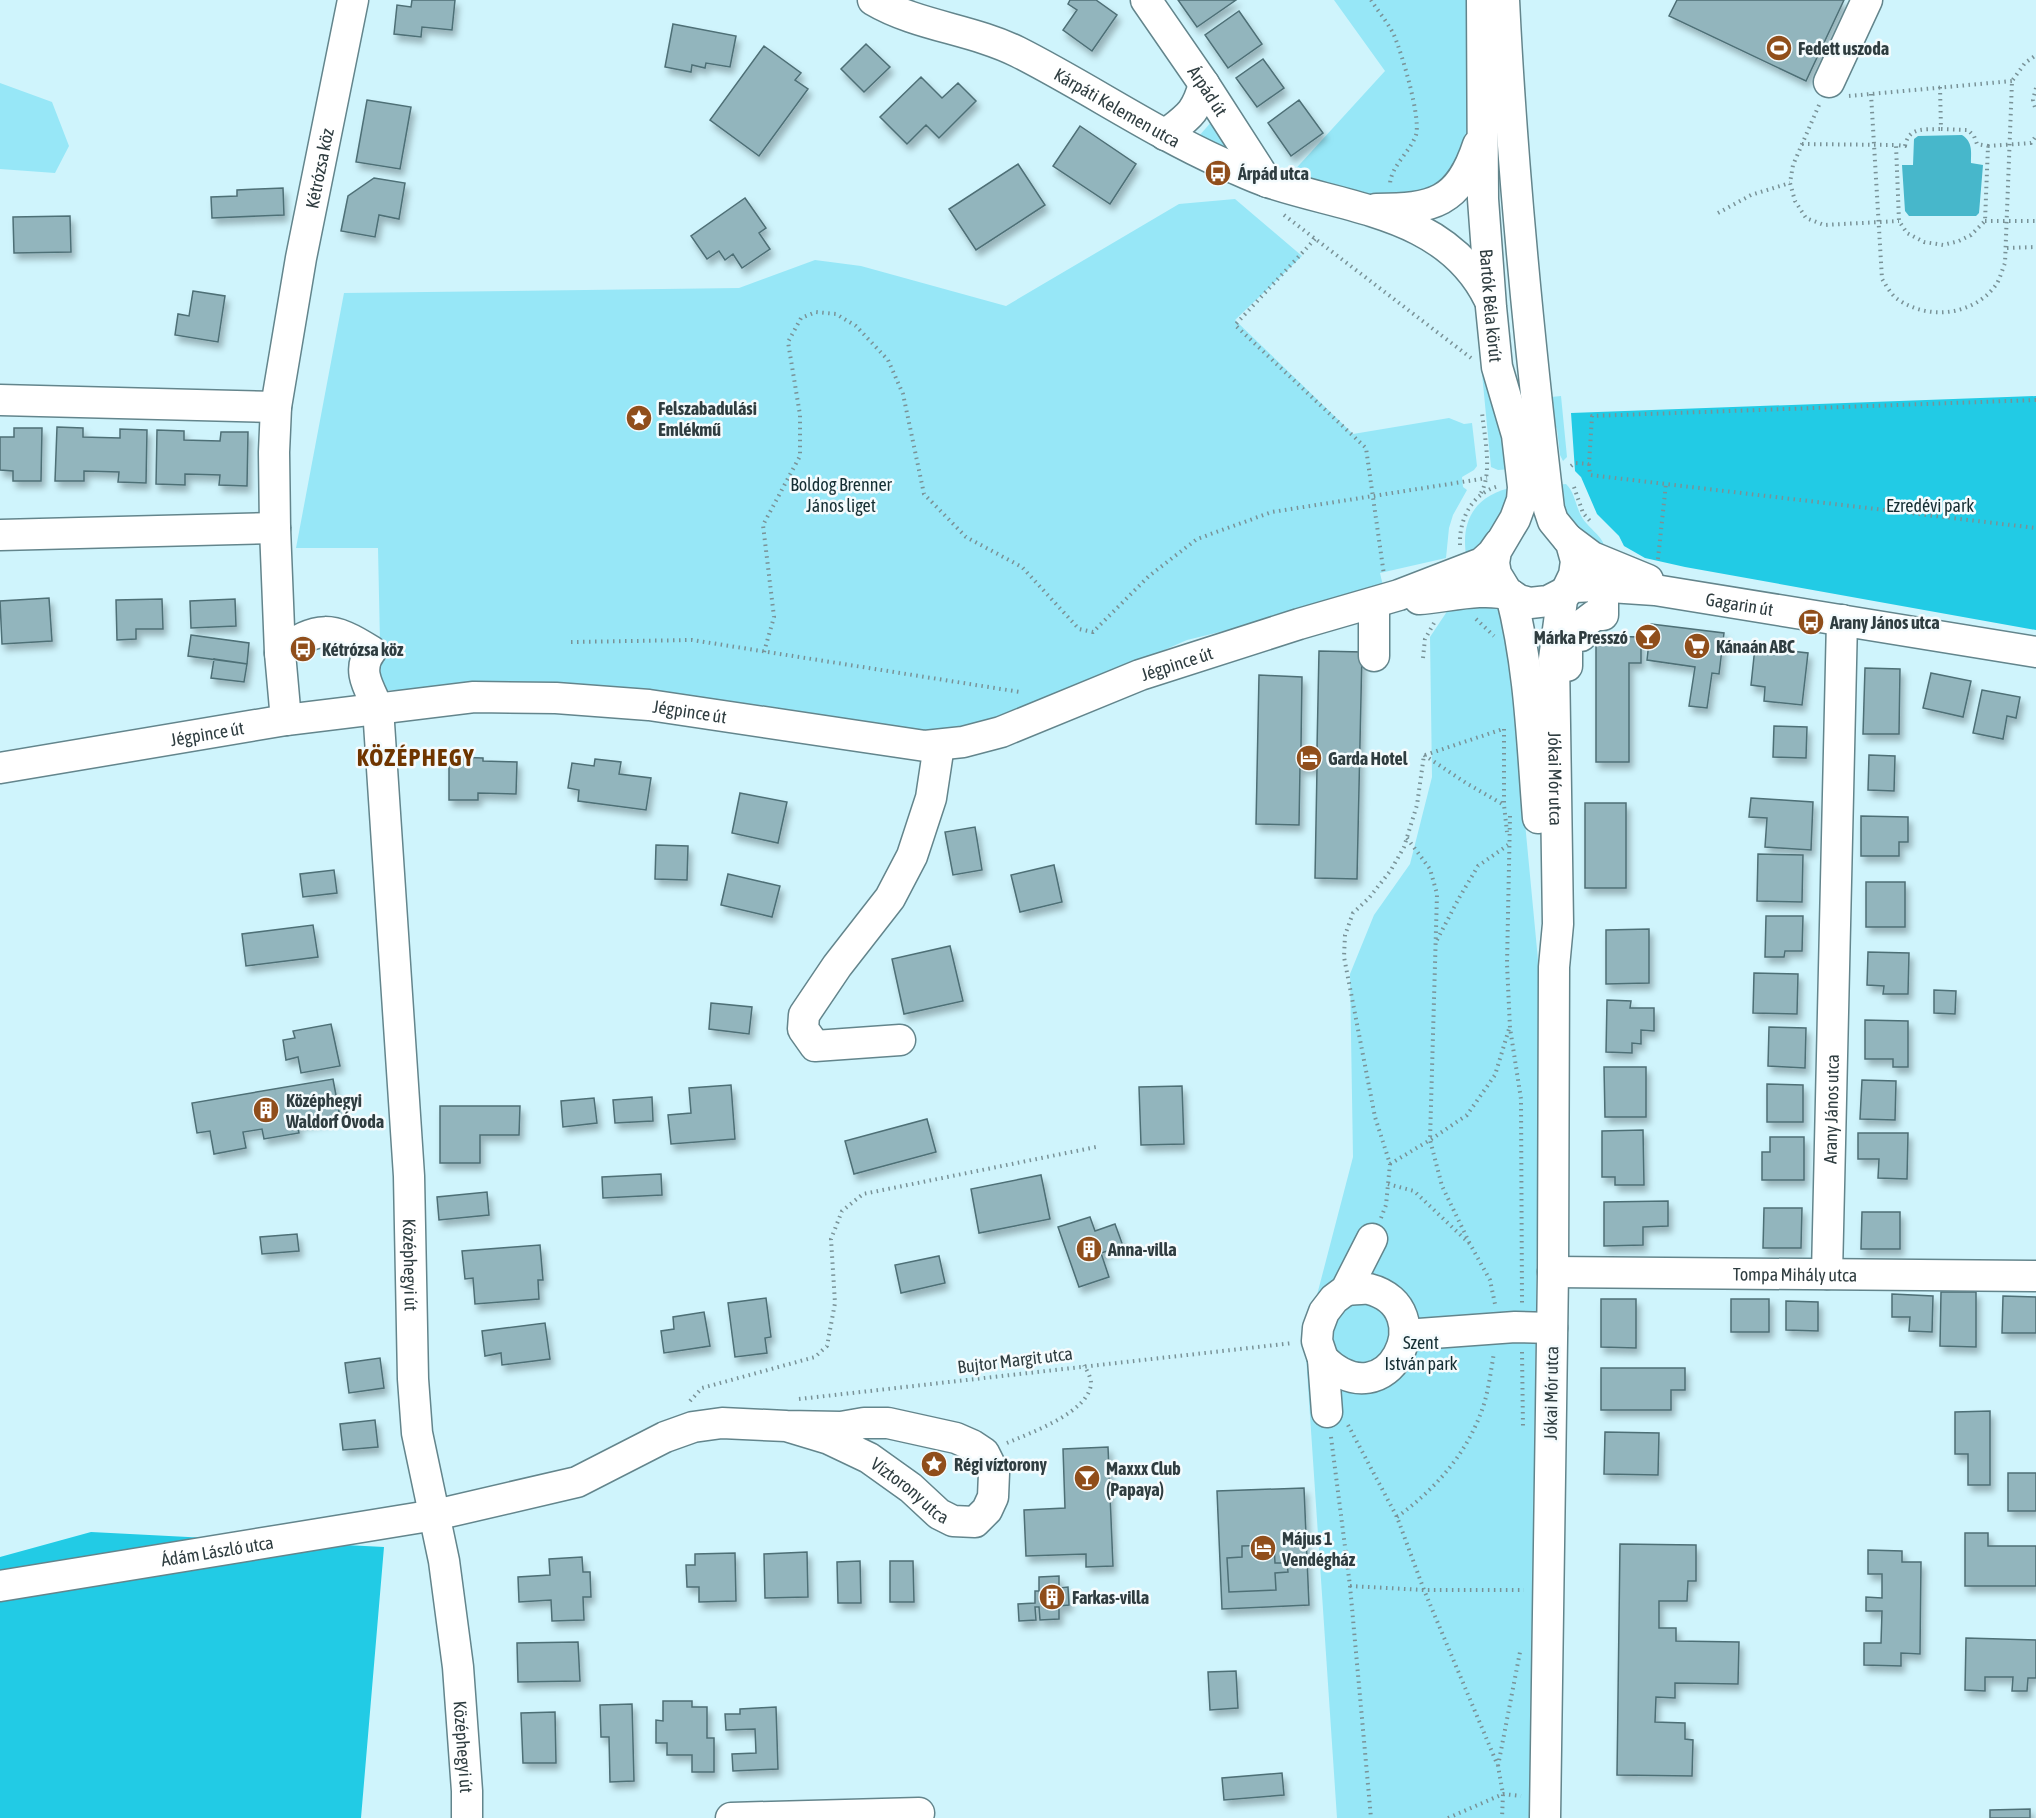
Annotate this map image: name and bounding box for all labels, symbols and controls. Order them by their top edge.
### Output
sports icon: Fedett uszoda [1764,33,1794,63]
place label: Fedett uszoda [1798,38,1889,59]
street label: Árpád út [1184,62,1232,120]
street label: Kárpáti Kelemen utca [1051,63,1184,151]
street label: Kétrózsa köz [301,126,338,210]
bus stop icon: Árpád utca [1203,158,1233,188]
place label: Árpád utca [1237,163,1309,184]
street label: Bartók Béla körút [1476,248,1507,363]
place label: Felszabadulási Emlékmű [658,398,757,440]
place icon: Felszabadulási Emlékmű [624,403,654,433]
park label: Boldog Brenner János liget [790,474,893,516]
park label: Ezredévi park [1886,495,1974,516]
street label: Gagarin út [1704,588,1775,620]
bus stop icon: Arany János utca [1796,607,1826,637]
place label: Arany János utca [1829,612,1940,633]
bar icon: Márka Presszó [1633,622,1663,652]
place label: Márka Presszó [1534,627,1628,648]
supermarket icon: Kánaán ABC [1682,631,1712,661]
bus stop icon: Kétrózsa köz [288,634,318,664]
place label: Kánaán ABC [1716,636,1795,657]
place label: Kétrózsa köz [322,639,404,660]
street label: Jégpince út [1138,642,1215,685]
street label: Jégpince út [652,695,728,727]
street label: Jégpince út [169,717,246,750]
street label: Jókai Mór utca [1545,731,1567,826]
hotel icon: Garda Hotel [1294,743,1324,773]
district label: KÖZÉPHEGY [357,744,475,771]
place label: Garda Hotel [1328,748,1408,769]
street label: Arany János utca [1819,1054,1843,1164]
place label: Középhegyi Waldorf Óvoda [285,1090,384,1132]
building icon: Középhegyi Waldorf Óvoda [251,1095,281,1125]
street label: Középhegyi út [399,1219,422,1311]
building icon: Anna-villa [1074,1234,1104,1264]
place label: Anna-villa [1107,1239,1177,1260]
street label: Tompa Mihály utca [1733,1263,1857,1285]
park label: Szent István park [1384,1332,1458,1374]
street label: Bujtor Margit utca [956,1343,1074,1377]
street label: Jókai Mór utca [1540,1346,1562,1440]
place icon: Régi víztorony [919,1449,949,1479]
street label: Víztorony utca [867,1453,952,1528]
place label: Régi víztorony [954,1454,1048,1475]
place label: Maxxx Club (Papaya) [1106,1458,1181,1500]
bar icon: Maxxx Club (Papaya) [1072,1463,1102,1493]
place label: Május 1 Vendégház [1281,1528,1356,1570]
street label: Ádám László utca [159,1531,275,1570]
hotel icon: Május 1 Vendégház [1248,1533,1278,1563]
building icon: Farkas-villa [1037,1582,1067,1612]
place label: Farkas-villa [1072,1587,1149,1608]
street label: Középhegyi út [450,1700,478,1794]

